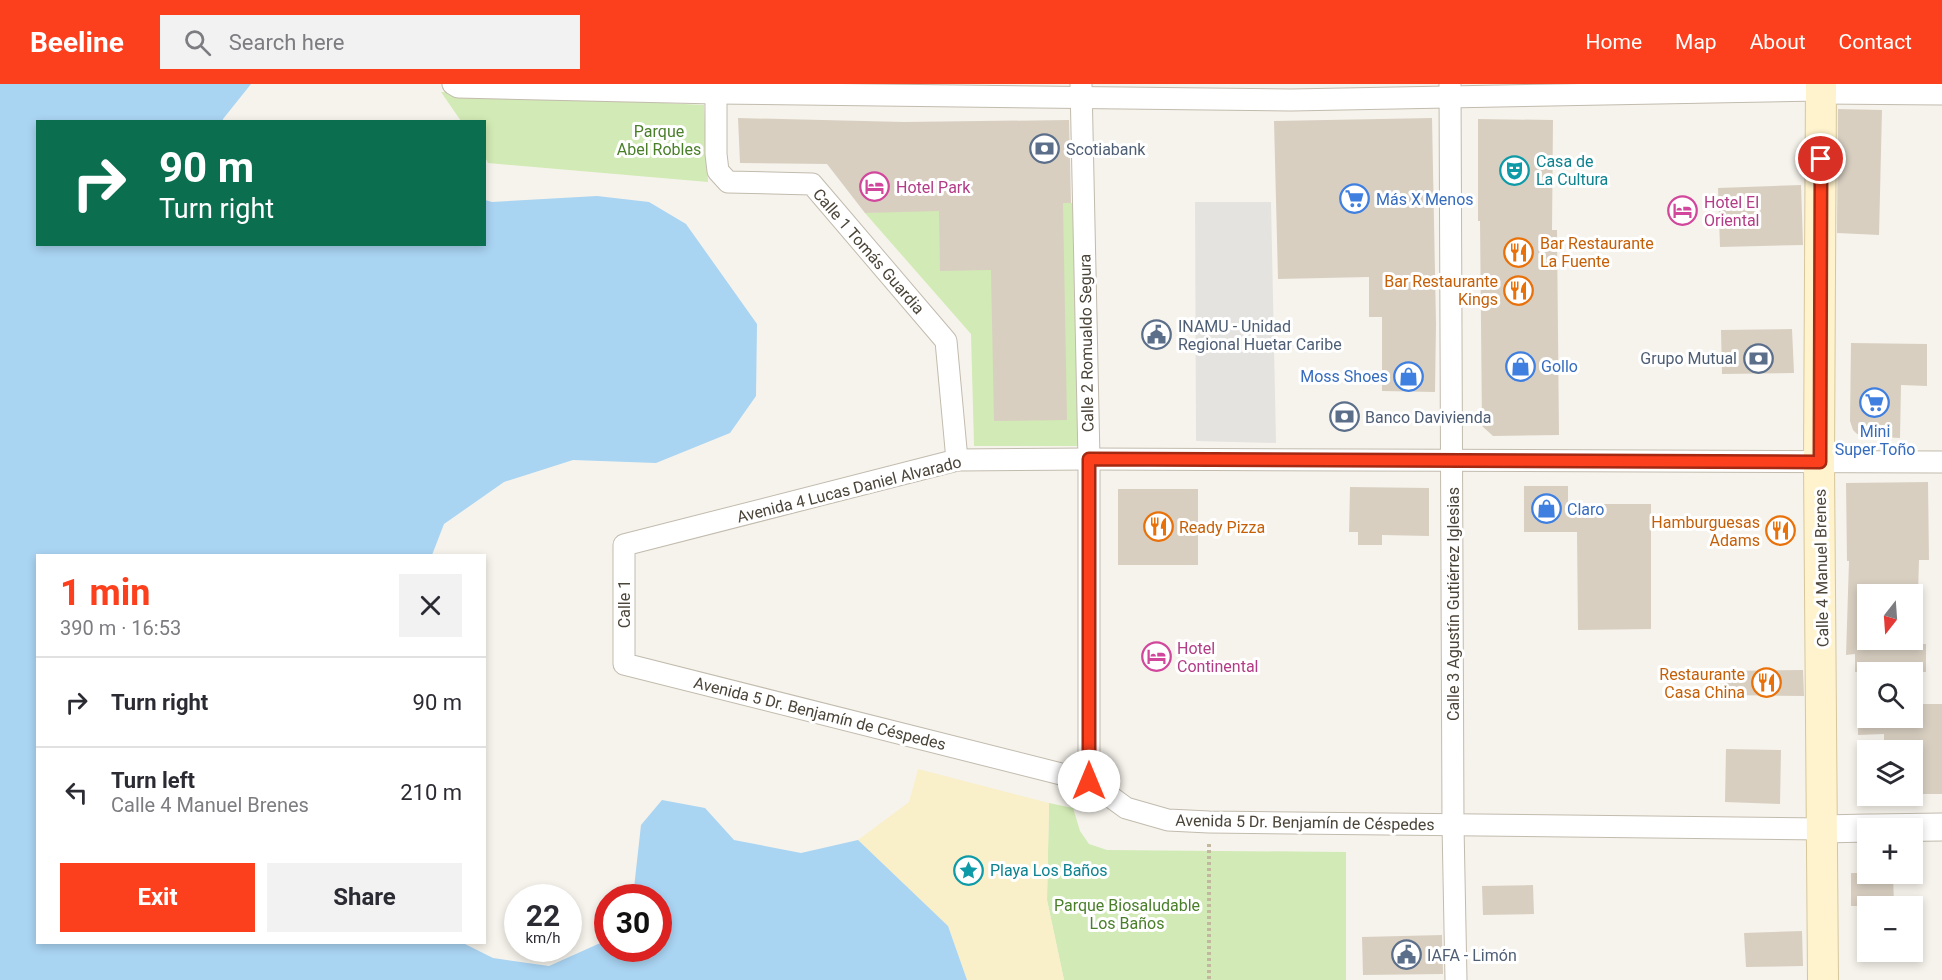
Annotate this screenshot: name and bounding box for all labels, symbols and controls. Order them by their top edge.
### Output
search box [160,15,580,69]
text: Beeline [30,26,124,59]
icon: search [181,26,214,59]
text: Search here [229,30,345,55]
text: Home [1586,30,1642,54]
text: Map [1675,30,1717,54]
text: About [1750,30,1806,54]
text: Contact [1839,30,1912,54]
park label: Parque Abel Robles [617,122,701,159]
bank icon: Scotiabank [1029,133,1061,165]
pin [1795,133,1846,184]
place label: Scotiabank [1066,140,1146,159]
icon: arrive [1804,142,1837,175]
text: 90 m [159,143,254,192]
icon: right [60,144,138,222]
place label: Casa de La Cultura [1536,152,1608,189]
theatre icon: Casa de La Cultura [1499,154,1531,186]
hotel icon: Hotel Park [859,171,891,203]
place label: Hotel Park [896,178,971,197]
supermarket icon: Más X Menos [1339,183,1371,215]
street label: Calle 1 Tomás Guardia [809,185,928,318]
place label: Más X Menos [1376,190,1474,209]
text: Turn right [159,193,274,225]
place label: Hotel El Oriental [1704,193,1759,230]
hotel icon: Hotel El Oriental [1667,195,1699,227]
place label: Bar Restaurante La Fuente [1540,234,1654,271]
restaurant icon: Bar Restaurante La Fuente [1503,236,1535,268]
street label: Calle 2 Romualdo Segura [1075,254,1098,432]
place label: Bar Restaurante Kings [1384,272,1498,309]
restaurant icon: Bar Restaurante Kings [1503,274,1535,306]
place label: INAMU - Unidad Regional Huetar Caribe [1178,317,1342,354]
public building icon: INAMU - Unidad Regional Huetar Caribe [1141,319,1173,351]
bank icon: Grupo Mutual [1742,342,1774,374]
place label: Grupo Mutual [1640,349,1737,368]
shop icon: Gollo [1504,350,1536,382]
place label: Gollo [1541,357,1578,376]
shop icon: Moss Shoes [1393,360,1425,392]
place label: Moss Shoes [1300,367,1388,386]
supermarket icon: Mini Super Toño [1859,387,1891,419]
bank icon: Banco Davivienda [1328,401,1360,433]
place label: Banco Davivienda [1365,408,1491,427]
place label: Mini Super Toño [1835,422,1915,459]
street label: Avenida 4 Lucas Daniel Alvarado [735,452,963,527]
street label: Calle 3 Agustín Gutiérrez Iglesias [1444,487,1463,721]
street label: Calle 4 Manuel Brenes [1811,489,1832,647]
shop icon: Claro [1530,493,1562,525]
place label: Claro [1567,500,1604,519]
restaurant icon: Ready Pizza [1142,511,1174,543]
place label: Hamburguesas Adams [1651,513,1760,550]
restaurant icon: Hamburguesas Adams [1765,515,1797,547]
place label: Ready Pizza [1179,518,1265,537]
text: 1 min [60,572,151,614]
button: close [399,574,462,637]
street label: Calle 1 [615,580,634,628]
north arrow [1857,584,1923,650]
map controls [1857,584,1923,962]
text: 390 m · 16:53 [60,616,181,640]
place label: Hotel Continental [1177,639,1258,676]
hotel icon: Hotel Continental [1140,641,1172,673]
button: search [1857,662,1923,728]
place label: Restaurante Casa China [1659,665,1745,702]
restaurant icon: Restaurante Casa China [1750,667,1782,699]
street label: Avenida 5 Dr. Benjamín de Céspedes [692,673,948,754]
icon: right [60,686,93,719]
text: Turn right [111,690,208,715]
text: 90 m [413,690,462,715]
button: layers [1857,740,1923,806]
position arrow [1057,749,1121,813]
text: Turn left [111,768,195,793]
icon: left [60,776,93,809]
text: 210 m [400,780,462,805]
text: Calle 4 Manuel Brenes [111,793,309,817]
street label: Avenida 5 Dr. Benjamín de Céspedes [1175,811,1435,834]
button: + [1857,818,1923,884]
place icon: Playa Los Baños [953,854,985,886]
place label: Playa Los Baños [990,861,1108,880]
button: Exit [60,863,255,932]
button: Share [267,863,462,932]
speed limit sign: 30 [594,884,672,962]
park label: Parque Biosaludable Los Baños [1054,896,1200,933]
button: − [1857,896,1923,962]
text: 22 [526,898,560,933]
text: km/h [525,929,561,947]
public building icon: IAFA - Limón [1390,939,1422,971]
place label: IAFA - Limón [1427,946,1517,965]

